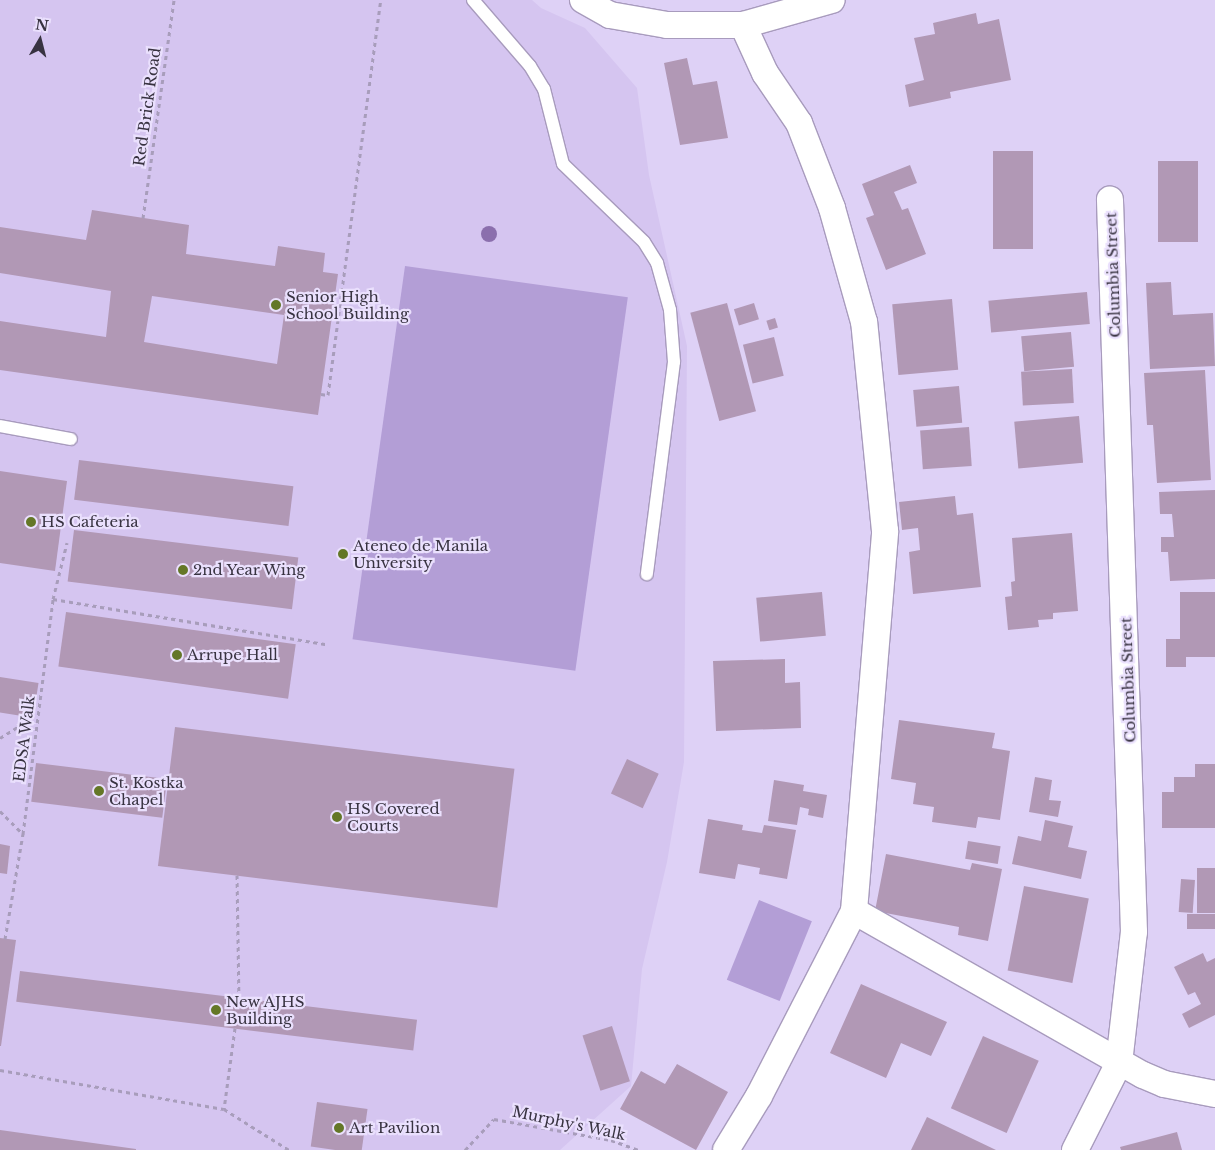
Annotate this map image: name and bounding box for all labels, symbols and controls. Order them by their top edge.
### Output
north arrow [15,15,65,65]
text: N [34,15,50,35]
street label: Red Brick Road [130,46,164,168]
street label: Columbia Street [1102,212,1124,338]
place label: Senior High School Building [286,287,409,322]
marker: Senior High School Building [270,299,282,311]
place label: HS Cafeteria [41,513,139,531]
marker: HS Cafeteria [25,516,37,528]
place label: Ateneo de Manila University [353,536,488,571]
marker: Ateneo de Manila University [337,548,349,560]
place label: 2nd Year Wing [193,561,307,579]
marker: 2nd Year Wing [177,564,189,576]
street label: Columbia Street [1117,617,1139,743]
place label: Arrupe Hall [187,646,278,664]
marker: Arrupe Hall [171,649,183,661]
street label: EDSA Walk [10,694,38,784]
place label: St. Kostka Chapel [109,773,184,808]
marker: St. Kostka Chapel [93,785,105,797]
place label: HS Covered Courts [347,799,440,834]
marker: HS Covered Courts [331,811,343,823]
place label: New AJHS Building [226,992,305,1027]
marker: New AJHS Building [210,1004,222,1016]
street label: Murphy's Walk [510,1102,628,1144]
place label: Art Pavilion [349,1119,440,1137]
marker: Art Pavilion [333,1122,345,1134]

